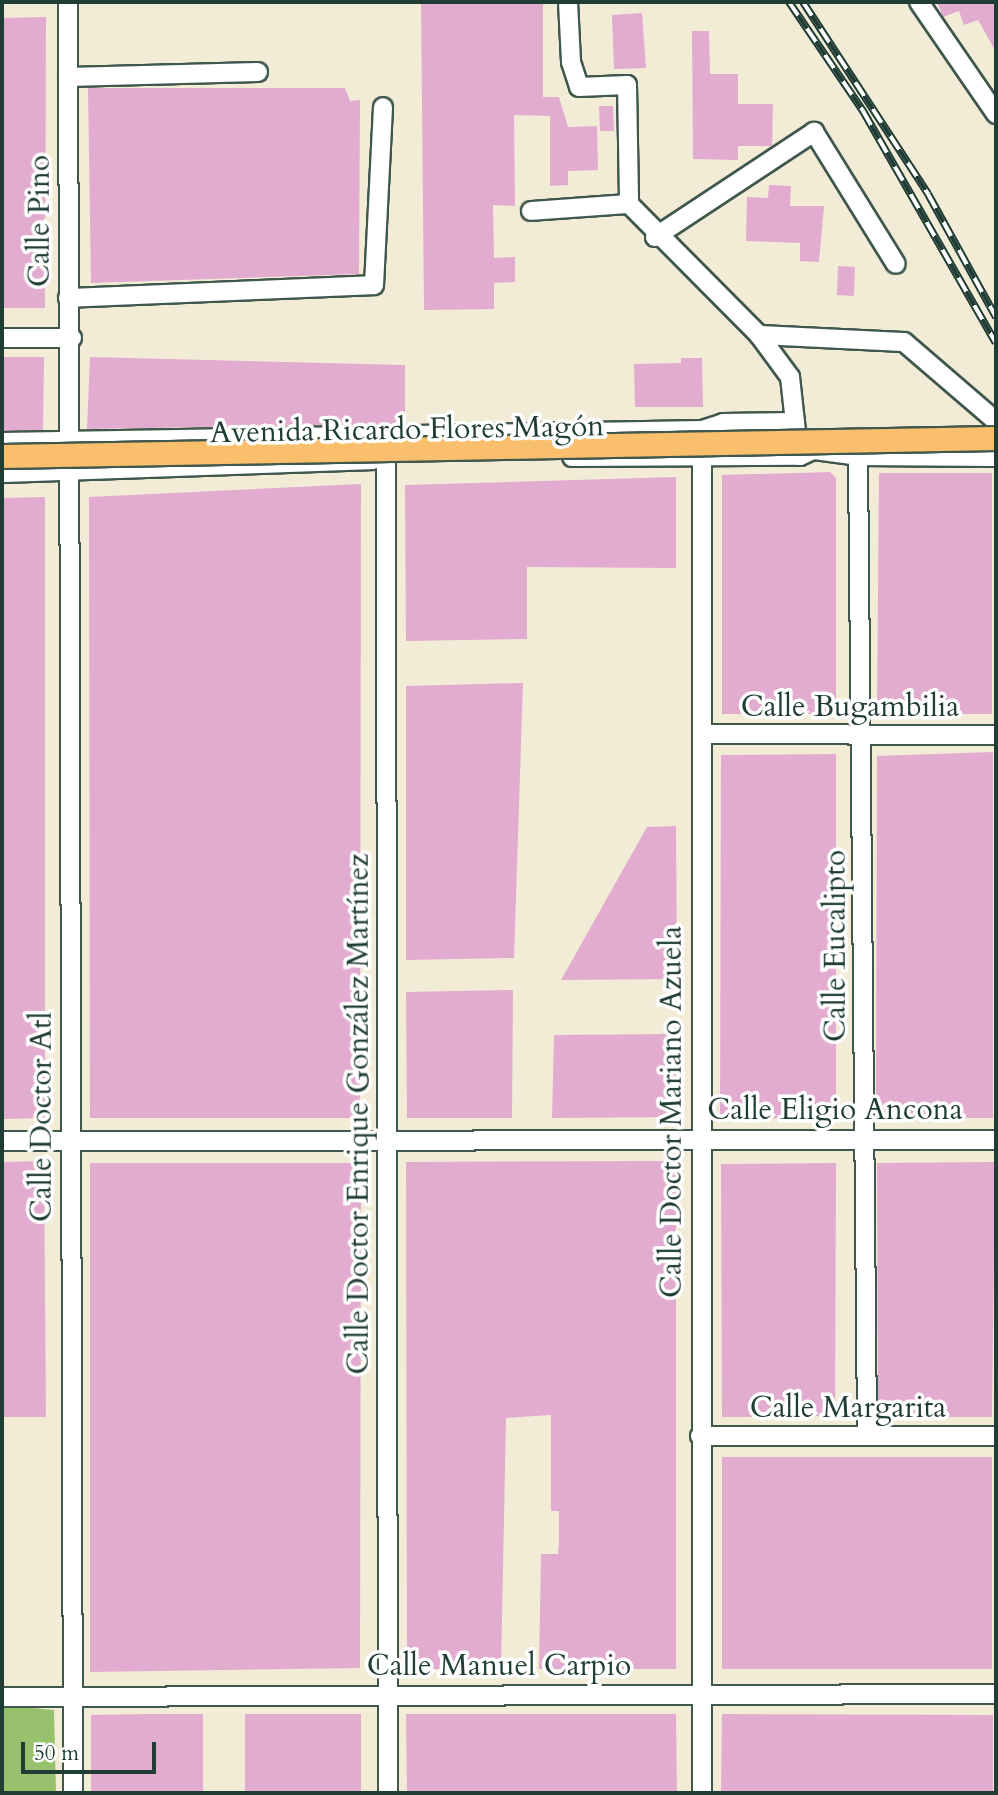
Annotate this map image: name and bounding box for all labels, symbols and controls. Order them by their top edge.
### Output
street label: Calle Pino [22,155,58,287]
street label: Avenida Ricardo Flores Magón [209,409,605,451]
street label: Calle Bugambilia [741,689,959,725]
street label: Calle Eucalipto [818,850,854,1042]
street label: Calle Doctor Enrique González Martínez [341,853,377,1375]
street label: Calle Doctor Mariano Azuela [654,926,690,1298]
street label: Calle Doctor Atl [24,1012,60,1222]
street label: Calle Eligio Ancona [707,1092,963,1128]
street label: Calle Margarita [750,1390,946,1426]
street label: Calle Manuel Carpio [367,1648,631,1684]
scale bar [24,1728,159,1772]
text: 50 m [34,1739,79,1768]

